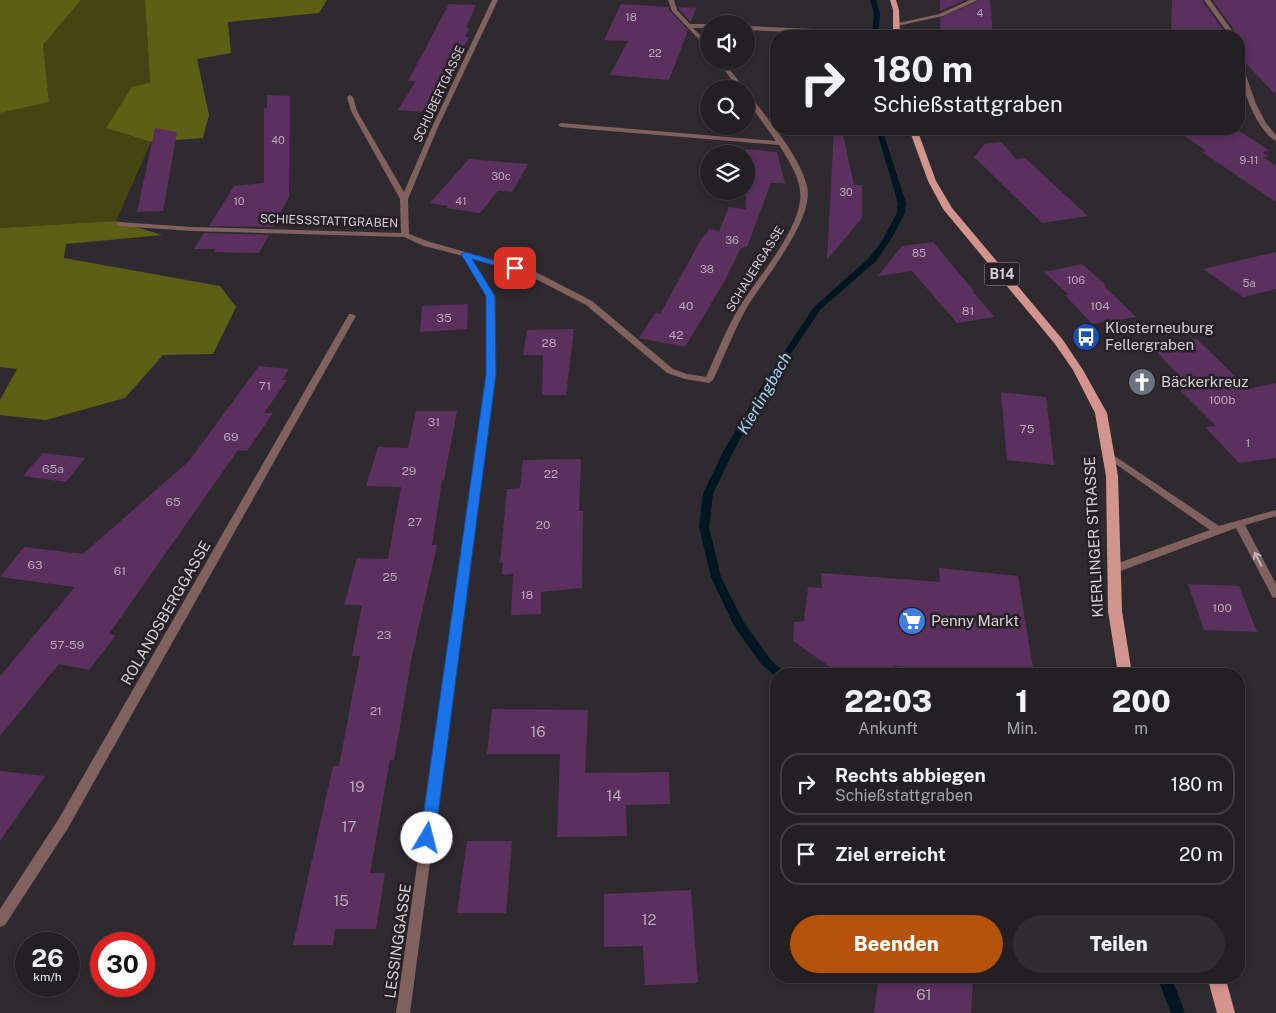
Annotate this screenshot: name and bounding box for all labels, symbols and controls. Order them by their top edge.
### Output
house number: 4 [977,7,984,19]
house number: 18 [625,11,637,23]
map controls [700,15,755,200]
button: sound [700,15,755,70]
street label: SCHUBERTGASSE [410,43,468,145]
house number: 22 [648,47,662,59]
text: 180 m [873,49,973,90]
icon: right [790,50,855,115]
button: search [700,80,755,135]
text: Schießstattgraben [873,91,1063,117]
house number: 40 [271,134,285,146]
button: layers [700,145,755,200]
house number: 9-11 [1239,154,1259,166]
house number: 30c [491,170,511,182]
house number: 30 [839,186,853,198]
house number: 10 [233,195,245,207]
house number: 41 [455,195,467,207]
street label: SCHIESSSTATTGRABEN [260,212,398,230]
street label: SCHAUERGASSE [723,224,787,314]
house number: 36 [725,234,739,246]
pin [494,247,536,289]
house number: 85 [912,247,926,259]
icon: arrive [501,254,529,282]
road number: B14 [984,262,1020,286]
house number: 38 [700,263,714,275]
house number: 106 [1067,274,1085,286]
house number: 5a [1242,277,1256,289]
house number: 40 [679,299,693,313]
house number: 104 [1090,299,1110,313]
house number: 81 [962,304,974,318]
house number: 35 [436,311,452,325]
place label: Klosterneuburg Fellergraben [1105,319,1214,353]
bus stop icon: Klosterneuburg Fellergraben [1071,322,1101,352]
house number: 42 [669,328,683,342]
house number: 28 [542,336,557,350]
water label: Kierlingbach [733,349,795,438]
church icon: Bäckerkreuz [1127,367,1157,397]
place label: Bäckerkreuz [1161,373,1248,390]
house number: 71 [259,379,271,393]
house number: 100b [1209,393,1235,407]
house number: 31 [428,415,440,429]
house number: 75 [1020,422,1035,436]
house number: 69 [224,430,238,444]
house number: 1 [1246,436,1250,450]
street label: KIERLINGER STRASSE [1081,456,1106,618]
house number: 65a [42,462,64,476]
house number: 29 [402,464,416,478]
house number: 22 [544,467,558,481]
house number: 65 [165,495,181,509]
house number: 27 [408,515,422,529]
house number: 20 [536,518,550,532]
street label: ROLANDSBERGGASSE [117,538,214,688]
one-way arrow [1253,551,1263,566]
house number: 63 [28,558,42,572]
house number: 61 [114,564,126,578]
house number: 25 [383,570,398,584]
house number: 18 [521,588,534,602]
house number: 100 [1212,601,1232,615]
supermarket icon: Penny Markt [897,606,927,636]
place label: Penny Markt [931,612,1019,629]
house number: 23 [377,628,391,642]
house number: 57-59 [50,638,84,652]
text: 22:03 [844,683,932,719]
text: 1 [1015,683,1029,719]
text: 200 [1112,683,1171,719]
house number: 21 [370,704,382,718]
text: Ankunft [858,719,918,738]
text: Min. [1006,719,1037,738]
text: m [1134,719,1148,738]
house number: 16 [530,723,546,740]
text: Rechts abbiegen [835,764,986,786]
icon: right [792,770,820,798]
text: 180 m [1170,773,1223,795]
house number: 19 [349,778,365,795]
text: Schießstattgraben [835,786,973,805]
house number: 14 [606,787,622,804]
position arrow [400,811,452,863]
house number: 17 [341,818,357,835]
icon: arrive [792,840,820,868]
text: Ziel erreicht [835,843,946,865]
text: 20 m [1179,843,1223,865]
street label: LESSINGGASSE [381,882,414,999]
house number: 15 [333,892,349,909]
house number: 12 [641,911,657,928]
button: Beenden [790,915,1003,973]
button: Teilen [1013,915,1225,973]
speed limit sign: 30 [90,932,155,997]
text: 26 [31,943,64,973]
text: km/h [33,970,62,984]
house number: 61 [916,986,932,1003]

